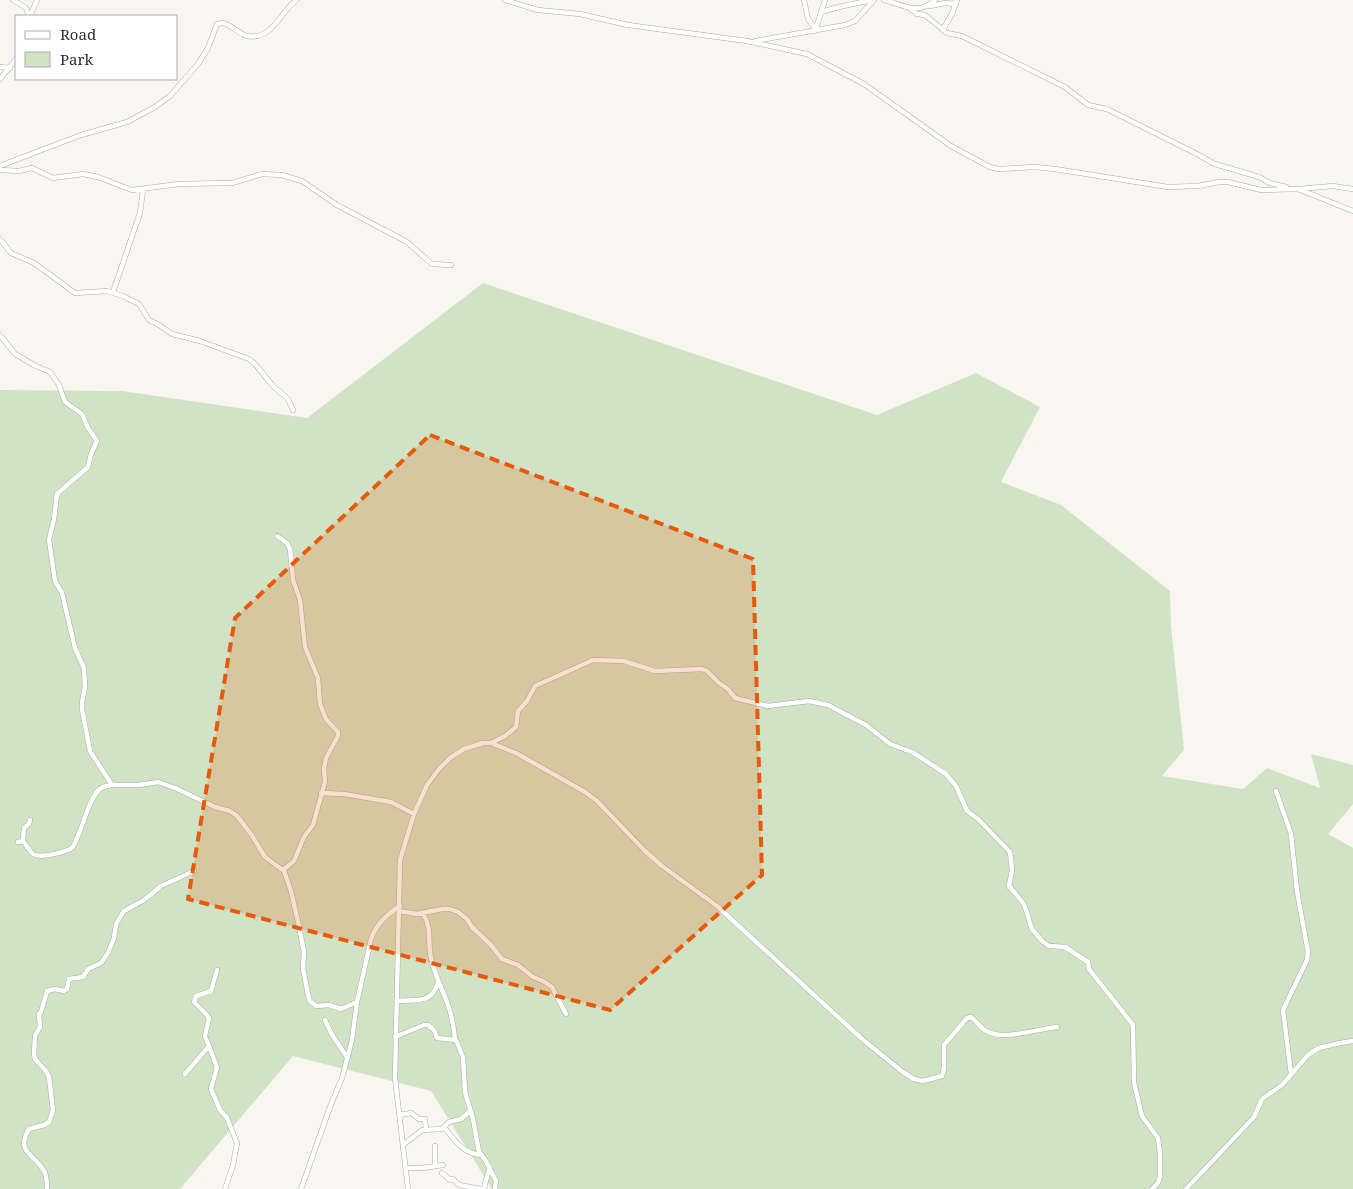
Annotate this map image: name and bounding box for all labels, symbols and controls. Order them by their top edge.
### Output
legend [15,15,178,80]
text: Road [60,24,96,44]
text: Park [60,49,94,69]

